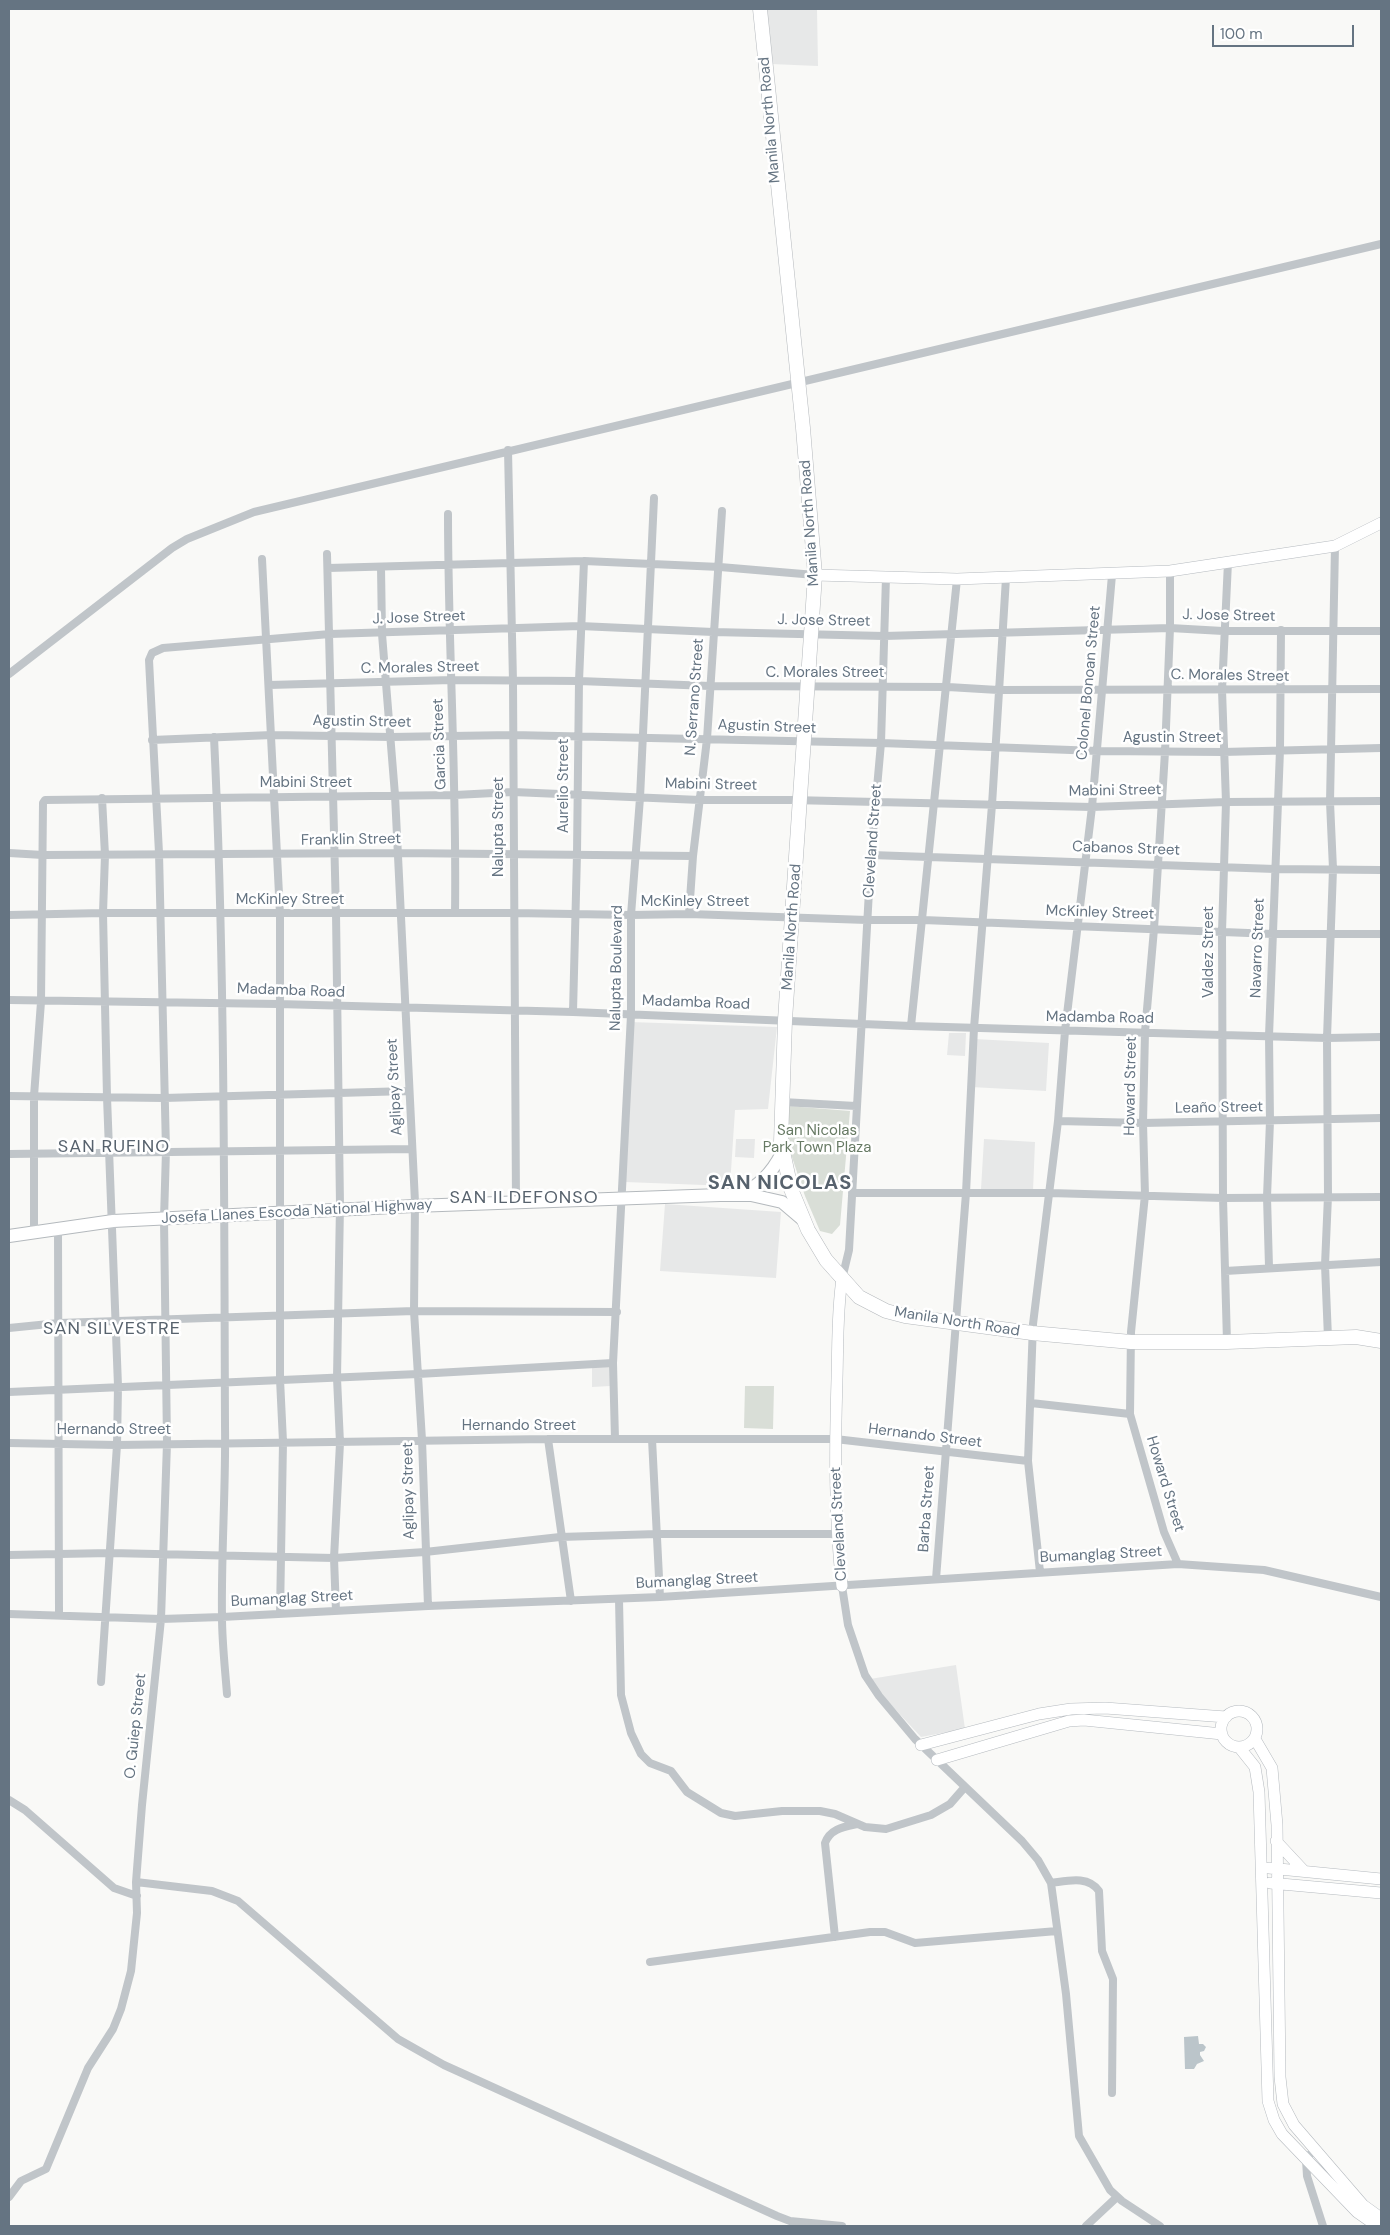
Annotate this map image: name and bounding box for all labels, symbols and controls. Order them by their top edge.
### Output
scale bar [1215,15,1358,47]
text: 100 m [1220,24,1263,44]
street label: Manila North Road [756,56,784,184]
street label: Manila North Road [797,459,823,587]
street label: Colonel Bonoan Street [1073,605,1105,761]
street label: J. Jose Street [1182,606,1276,626]
street label: J. Jose Street [372,607,466,629]
street label: J. Jose Street [777,611,871,631]
street label: N. Serrano Street [682,638,708,756]
street label: C. Morales Street [360,658,480,678]
street label: C. Morales Street [766,664,884,682]
street label: C. Morales Street [1170,666,1290,686]
street label: Garcia Street [429,698,451,790]
street label: Agustin Street [312,712,412,732]
street label: Agustin Street [717,716,817,738]
street label: Agustin Street [1123,729,1221,747]
street label: Aurelio Street [555,739,573,833]
street label: Mabini Street [260,774,352,792]
street label: Mabini Street [665,775,757,795]
street label: Nalupta Street [490,777,508,877]
street label: Mabini Street [1069,781,1161,801]
street label: Cleveland Street [860,783,886,899]
street label: Franklin Street [301,830,401,850]
street label: Cabanos Street [1072,838,1180,860]
street label: Manila North Road [779,863,805,991]
street label: McKinley Street [236,891,344,909]
street label: McKinley Street [641,893,749,911]
street label: Navarro Street [1247,898,1269,998]
street label: McKinley Street [1045,902,1155,924]
street label: Nalupta Boulevard [607,905,627,1031]
street label: Valdez Street [1200,906,1218,998]
street label: Madamba Road [237,980,345,1002]
street label: Madamba Road [642,992,750,1014]
street label: Madamba Road [1046,1008,1154,1028]
street label: Howard Street [1121,1036,1141,1136]
street label: Aglipay Street [383,1038,407,1136]
street label: Leaño Street [1175,1098,1263,1118]
park label: San Nicolas Park Town Plaza [763,1122,871,1157]
district label: SAN RUFINO [57,1136,171,1158]
district label: SAN NICOLAS [706,1172,854,1196]
district label: SAN ILDEFONSO [448,1187,600,1209]
street label: Josefa Llanes Escoda National Highway [161,1196,433,1228]
street label: Manila North Road [893,1303,1021,1341]
district label: SAN SILVESTRE [41,1318,183,1340]
street label: Hernando Street [462,1417,576,1435]
street label: Hernando Street [867,1420,983,1452]
street label: Hernando Street [57,1421,171,1439]
street label: Howard Street [1142,1434,1188,1534]
street label: Aglipay Street [399,1442,419,1540]
street label: Barba Street [915,1465,939,1553]
street label: Cleveland Street [827,1466,851,1582]
street label: Bumanglag Street [1039,1543,1163,1567]
street label: Bumanglag Street [635,1569,759,1593]
street label: Bumanglag Street [230,1587,354,1611]
street label: O. Guiep Street [122,1672,150,1780]

